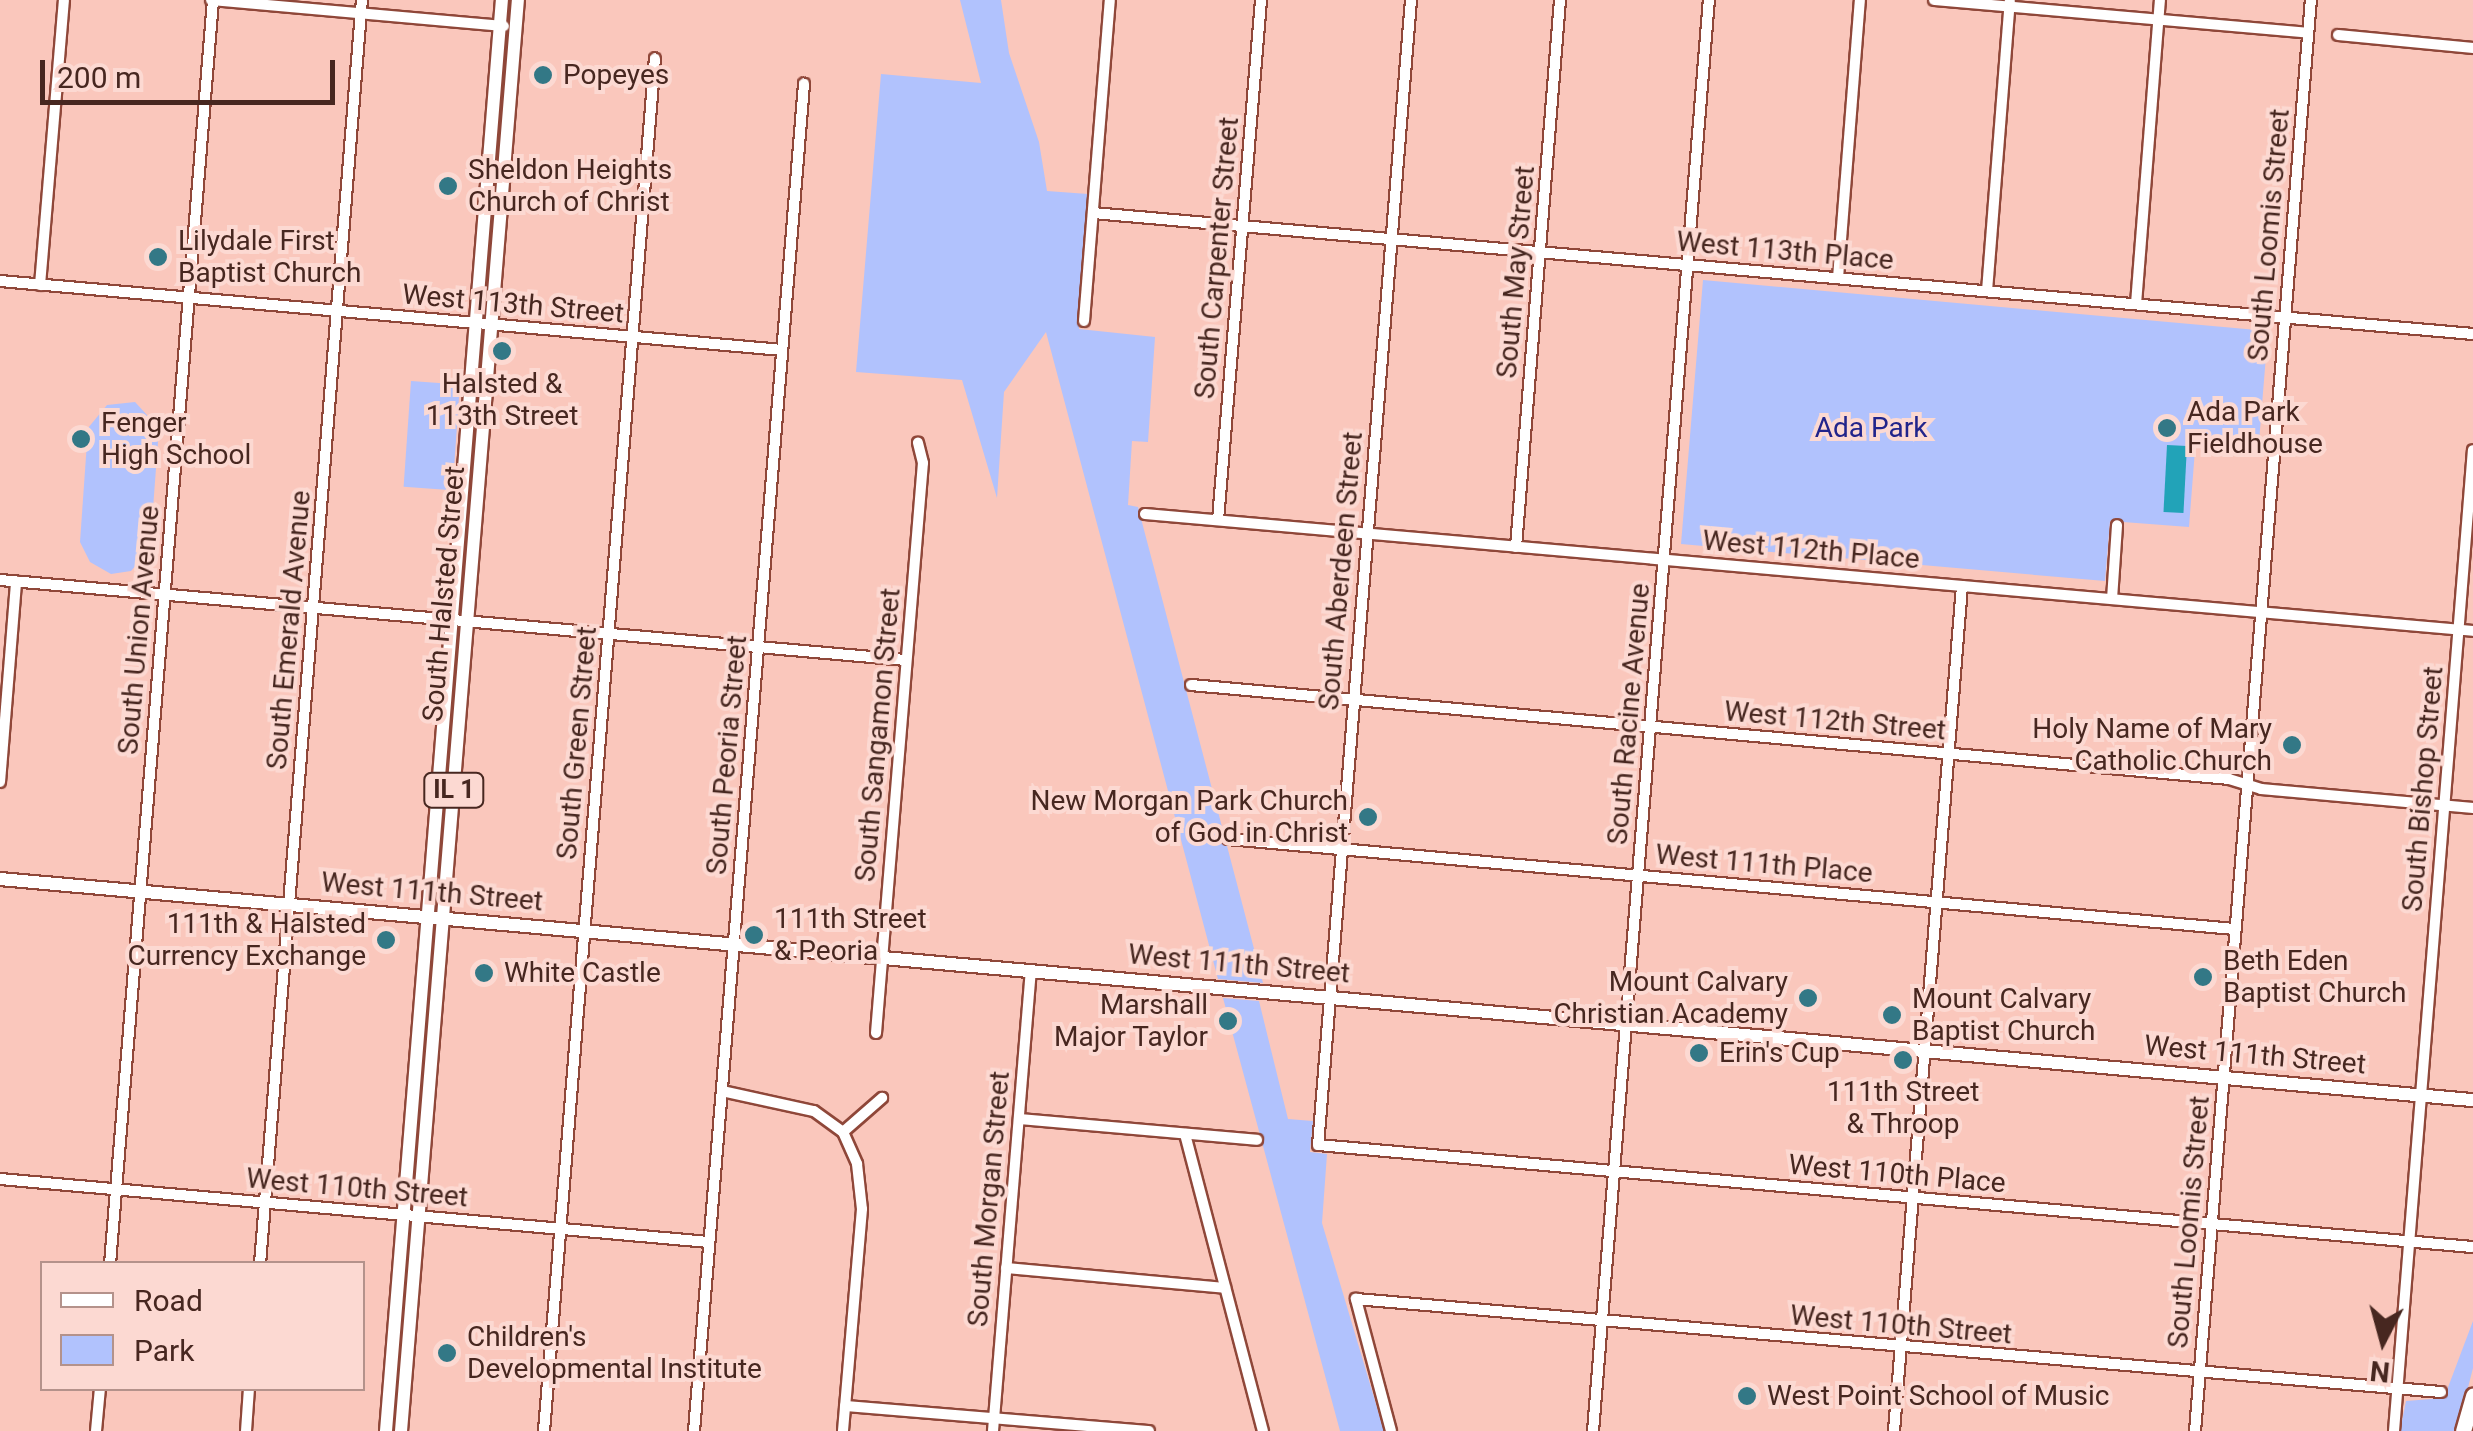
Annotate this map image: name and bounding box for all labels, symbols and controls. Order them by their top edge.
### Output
scale bar [45,40,340,102]
place label: Popeyes [563,58,669,92]
text: 200 m [57,60,141,95]
marker: Popeyes [532,64,554,86]
street label: South Loomis Street [2241,107,2297,363]
street label: South Carpenter Street [1188,116,1246,400]
place label: Sheldon Heights Church of Christ [468,153,672,219]
street label: South May Street [1490,164,1542,380]
marker: Sheldon Heights Church of Christ [437,175,459,197]
place label: Lilydale First Baptist Church [178,224,361,290]
street label: West 113th Place [1675,225,1895,277]
marker: Lilydale First Baptist Church [147,246,169,268]
street label: West 113th Street [401,278,625,330]
marker: Halsted & 113th Street [491,340,513,362]
place label: Halsted & 113th Street [426,367,578,433]
place label: Ada Park Fieldhouse [2187,395,2323,461]
place label: Fenger High School [101,406,251,472]
park label: Ada Park [1815,411,1927,445]
marker: Ada Park Fieldhouse [2156,417,2178,439]
marker: Fenger High School [70,428,92,450]
street label: South Aberdeen Street [1312,430,1370,712]
street label: South Halsted Street [416,465,472,723]
street label: South Emerald Avenue [260,489,318,771]
street label: South Union Avenue [111,504,167,756]
street label: West 112th Place [1701,524,1921,576]
street label: South Racine Avenue [1601,582,1657,846]
street label: South Sangamon Street [848,587,908,883]
street label: South Green Street [550,625,604,861]
street label: South Peoria Street [700,634,754,876]
street label: South Bishop Street [2396,665,2450,913]
street label: West 112th Street [1723,695,1947,747]
place label: Holy Name of Mary Catholic Church [2032,712,2272,778]
marker: Holy Name of Mary Catholic Church [2281,734,2303,756]
road number: IL 1 [422,770,486,810]
place label: New Morgan Park Church of God in Christ [1030,784,1348,850]
marker: New Morgan Park Church of God in Christ [1357,806,1379,828]
street label: West 111th Place [1654,838,1874,890]
street label: West 111th Street [320,866,544,918]
place label: 111th Street & Peoria [774,902,927,968]
place label: 111th & Halsted Currency Exchange [128,907,366,973]
marker: 111th Street & Peoria [743,924,765,946]
marker: 111th & Halsted Currency Exchange [375,929,397,951]
street label: West 111th Street [1127,938,1351,990]
place label: Beth Eden Baptist Church [2223,944,2406,1010]
place label: White Castle [504,956,661,990]
marker: White Castle [473,962,495,984]
place label: Mount Calvary Christian Academy [1553,965,1788,1031]
marker: Beth Eden Baptist Church [2192,966,2214,988]
place label: Mount Calvary Baptist Church [1912,982,2095,1048]
marker: Mount Calvary Christian Academy [1797,987,1819,1009]
place label: Marshall Major Taylor [1054,988,1208,1054]
marker: Mount Calvary Baptist Church [1881,1004,1903,1026]
marker: Marshall Major Taylor [1217,1010,1239,1032]
street label: West 111th Street [2143,1029,2367,1081]
place label: Erin's Cup [1719,1036,1840,1070]
marker: Erin's Cup [1688,1042,1710,1064]
marker: 111th Street & Throop [1892,1049,1914,1071]
street label: South Morgan Street [961,1070,1017,1328]
place label: 111th Street & Throop [1827,1075,1979,1141]
street label: South Loomis Street [2161,1094,2217,1350]
street label: West 110th Place [1787,1148,2007,1200]
street label: West 110th Street [245,1162,469,1214]
legend [40,1261,365,1391]
text: Road [134,1283,203,1318]
north arrow [2333,1291,2433,1391]
street label: West 110th Street [1789,1299,2013,1351]
place label: Children's Developmental Institute [467,1320,762,1386]
text: Park [134,1333,194,1368]
marker: Children's Developmental Institute [436,1342,458,1364]
text: N [2368,1354,2391,1389]
place label: West Point School of Music [1767,1379,2109,1413]
marker: West Point School of Music [1736,1385,1758,1407]

